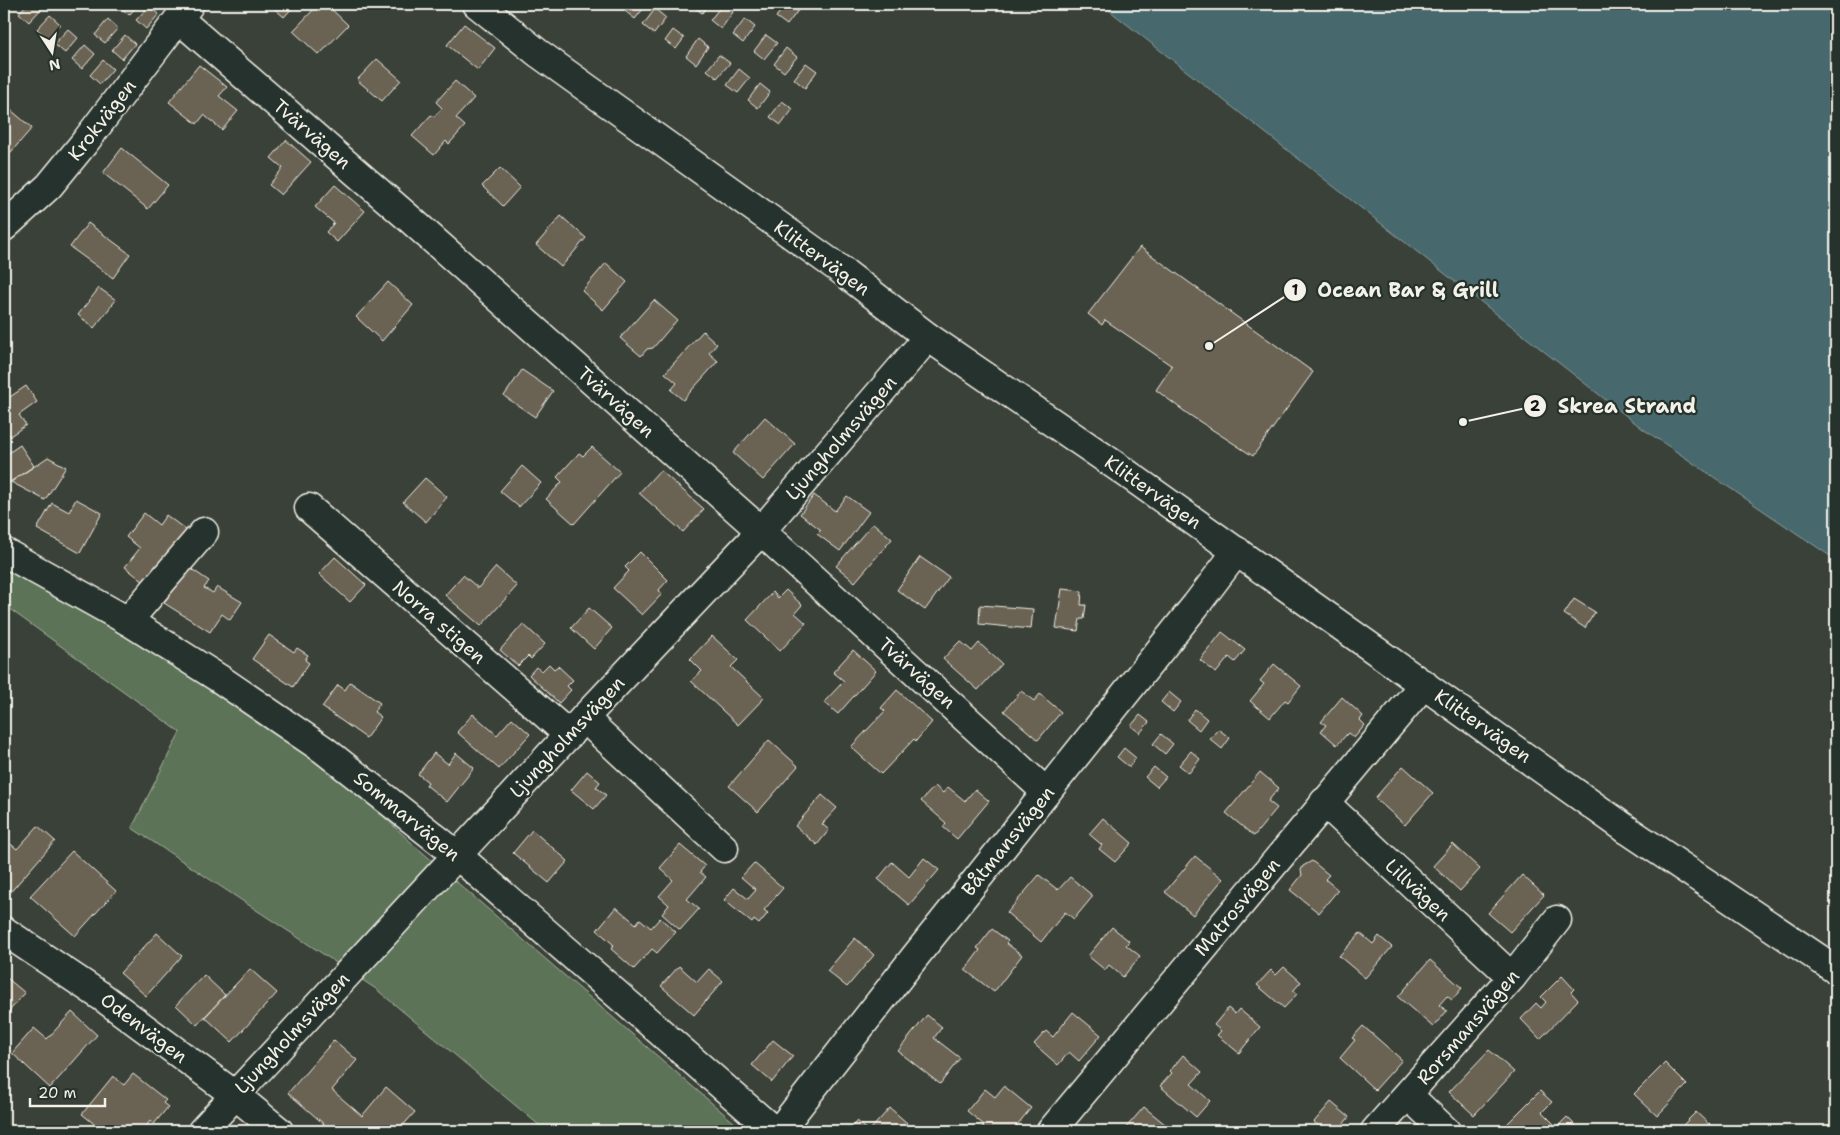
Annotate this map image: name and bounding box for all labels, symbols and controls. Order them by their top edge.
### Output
north arrow [28,28,78,78]
text: N [47,55,62,75]
street label: Krokvägen [62,74,142,166]
street label: Tvärvägen [268,93,356,175]
street label: Klittervägen [769,215,875,301]
callout: Ocean Bar & Grill [1283,272,1509,307]
text: Ocean Bar & Grill [1317,277,1499,303]
text: 1 [1292,280,1299,300]
street label: Tvärvägen [572,361,660,443]
street label: Ljungholmsvägen [780,370,902,506]
callout: Skrea Strand [1523,388,1706,423]
text: Skrea Strand [1558,393,1696,419]
text: 2 [1530,396,1541,416]
street label: Klittervägen [1100,449,1206,535]
street label: Norra stigen [387,575,491,669]
street label: Tvärvägen [873,632,961,714]
street label: Ljungholmsvägen [504,671,630,803]
street label: Klittervägen [1430,683,1536,769]
street label: Sommarvägen [349,765,465,867]
street label: Båtmansvägen [956,781,1060,901]
street label: Matrosvägen [1188,853,1286,961]
street label: Lillvägen [1380,853,1456,927]
street label: Rorsmansvägen [1411,964,1525,1090]
street label: Ljungholmsvägen [229,967,355,1099]
street label: Odenvägen [95,987,193,1069]
scale bar [30,1075,105,1107]
text: 20 m [38,1083,77,1103]

